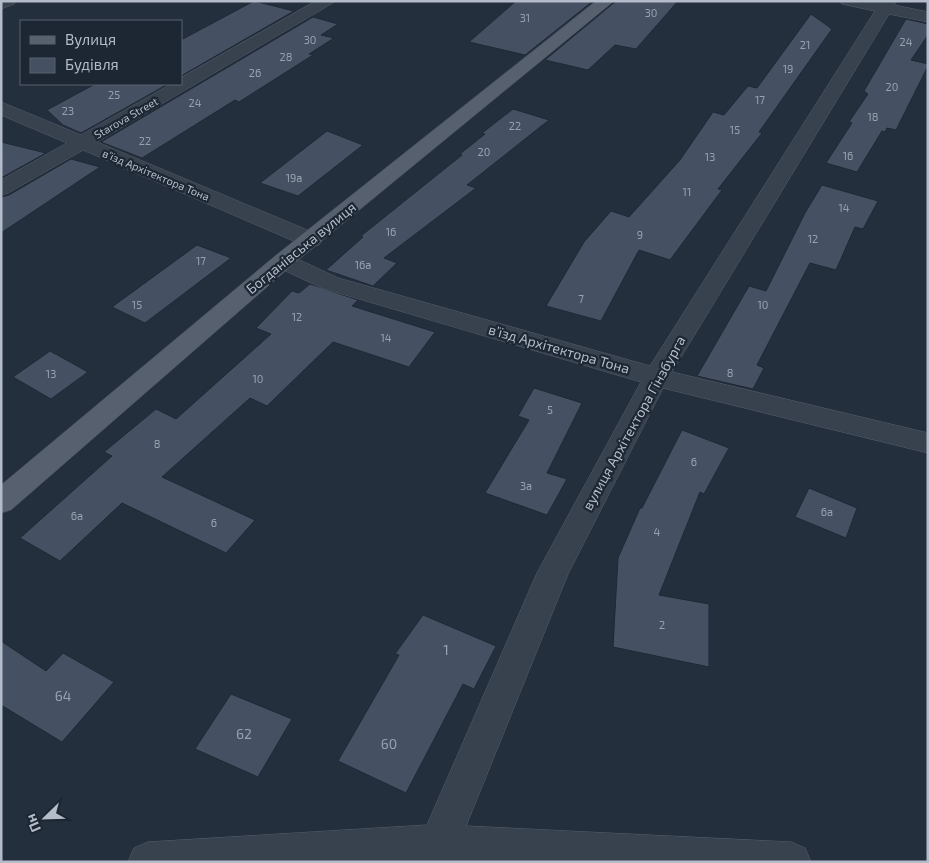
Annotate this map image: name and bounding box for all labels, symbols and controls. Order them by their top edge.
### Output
house number: 30 [645,6,657,19]
house number: 31 [520,11,530,24]
legend [20,20,182,85]
text: Вулиця [65,30,116,49]
house number: 30 [304,33,316,46]
house number: 24 [900,35,913,48]
house number: 21 [800,38,810,51]
house number: 28 [280,50,292,63]
text: Будівля [65,55,119,74]
house number: 19 [783,62,793,75]
house number: 26 [249,66,261,79]
house number: 20 [886,80,898,93]
house number: 25 [108,88,120,101]
house number: 17 [755,93,765,106]
street label: Starova Street [91,94,160,141]
house number: 24 [189,96,202,109]
house number: 23 [62,104,74,117]
house number: 18 [867,110,879,123]
house number: 22 [509,119,521,132]
house number: 15 [730,123,740,136]
house number: 22 [139,134,151,147]
house number: 20 [478,145,490,158]
street label: в’їзд Архітектора Тона [101,146,212,203]
house number: 16 [843,149,853,162]
house number: 13 [705,150,715,163]
house number: 19а [286,171,302,184]
house number: 11 [683,185,691,198]
street label: Богданівська вулиця [242,198,359,297]
house number: 14 [838,201,850,214]
house number: 16 [386,225,396,238]
house number: 9 [637,228,643,241]
house number: 12 [808,232,818,245]
house number: 17 [196,254,206,267]
house number: 16а [355,258,371,271]
house number: 7 [578,292,584,305]
house number: 15 [132,298,142,311]
house number: 10 [757,298,769,311]
house number: 12 [292,310,302,323]
street label: в’їзд Архітектора Тона [487,320,632,377]
house number: 14 [380,331,392,344]
street label: вулиця Архітектора Гінзбурга [578,333,689,513]
house number: 8 [727,366,733,379]
house number: 13 [46,367,56,380]
house number: 10 [252,372,264,385]
house number: 5 [547,403,553,416]
house number: 8 [154,437,160,450]
house number: 6 [691,455,697,468]
house number: 3а [520,479,532,492]
house number: 6а [821,505,833,518]
house number: 6а [71,509,83,522]
house number: 6 [211,516,217,529]
house number: 4 [654,525,661,538]
house number: 2 [659,618,665,631]
house number: 1 [443,641,449,658]
house number: 64 [55,687,71,704]
house number: 62 [236,725,252,742]
house number: 60 [381,735,397,752]
north arrow [20,793,70,843]
text: Пн [21,812,44,835]

